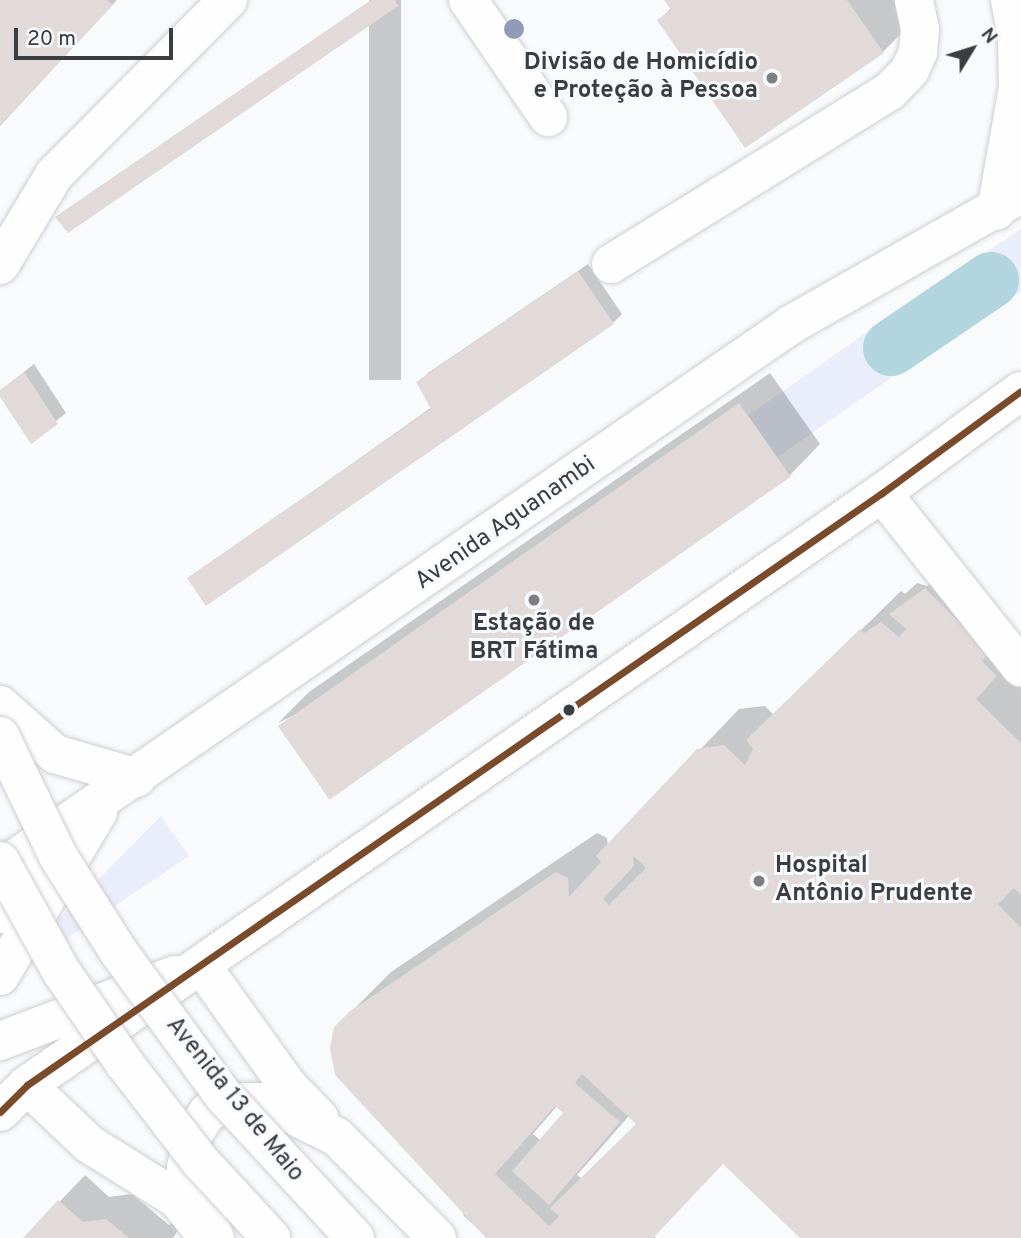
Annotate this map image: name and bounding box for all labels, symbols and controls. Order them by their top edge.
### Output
scale bar [18,14,177,58]
north arrow [937,14,1007,84]
text: N [975,23,1002,49]
text: 20 m [27,26,76,53]
place label: Divisão de Homicídio e Proteção à Pessoa [524,50,758,106]
marker: Divisão de Homicídio e Proteção à Pessoa [764,70,780,86]
street label: Avenida Aguanambi [410,451,602,597]
marker: Estação de BRT Fátima [526,592,542,608]
place label: Estação de BRT Fátima [470,611,598,667]
unlabelled marker [562,703,576,717]
place label: Hospital Antônio Prudente [775,853,973,909]
marker: Hospital Antônio Prudente [749,871,769,891]
street label: Avenida 13 de Maio [159,1012,309,1188]

